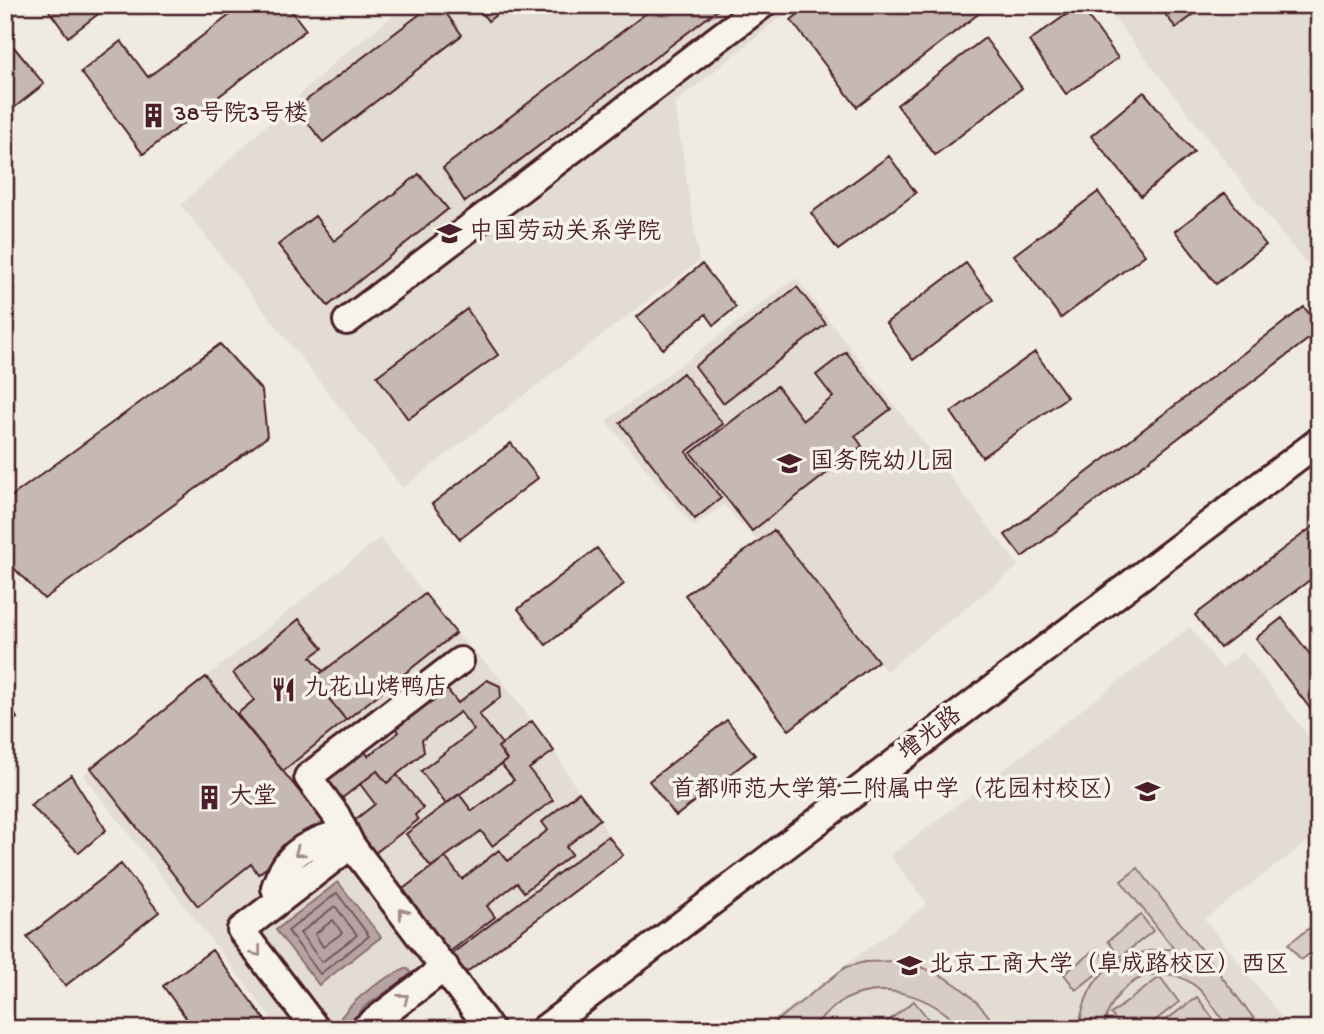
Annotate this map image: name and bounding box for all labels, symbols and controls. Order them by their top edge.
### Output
place label: 38号院3号楼 [173,100,308,130]
building icon: 38号院3号楼 [140,101,168,129]
place label: 中国劳动关系学院 [469,218,661,248]
school or university icon: 中国劳动关系学院 [435,219,463,247]
place label: 国务院幼儿园 [810,448,954,478]
school or university icon: 国务院幼儿园 [776,449,804,477]
place label: 九花山烤鸭店 [304,674,448,704]
restaurant icon: 九花山烤鸭店 [270,675,298,703]
street label: 增光路 [892,700,968,768]
place label: 首都师范大学第二附属中学（花园村校区） [671,776,1127,806]
school or university icon: 首都师范大学第二附属中学（花园村校区） [1133,777,1161,805]
place label: 大堂 [229,783,277,813]
building icon: 大堂 [195,784,223,812]
one-way arrow [295,843,307,856]
one-way arrow [399,908,412,920]
one-way arrow [249,944,262,956]
place label: 北京工商大学（阜成路校区）西区 [929,950,1289,981]
school or university icon: 北京工商大学（阜成路校区）西区 [895,952,923,980]
one-way arrow [397,993,409,1006]

